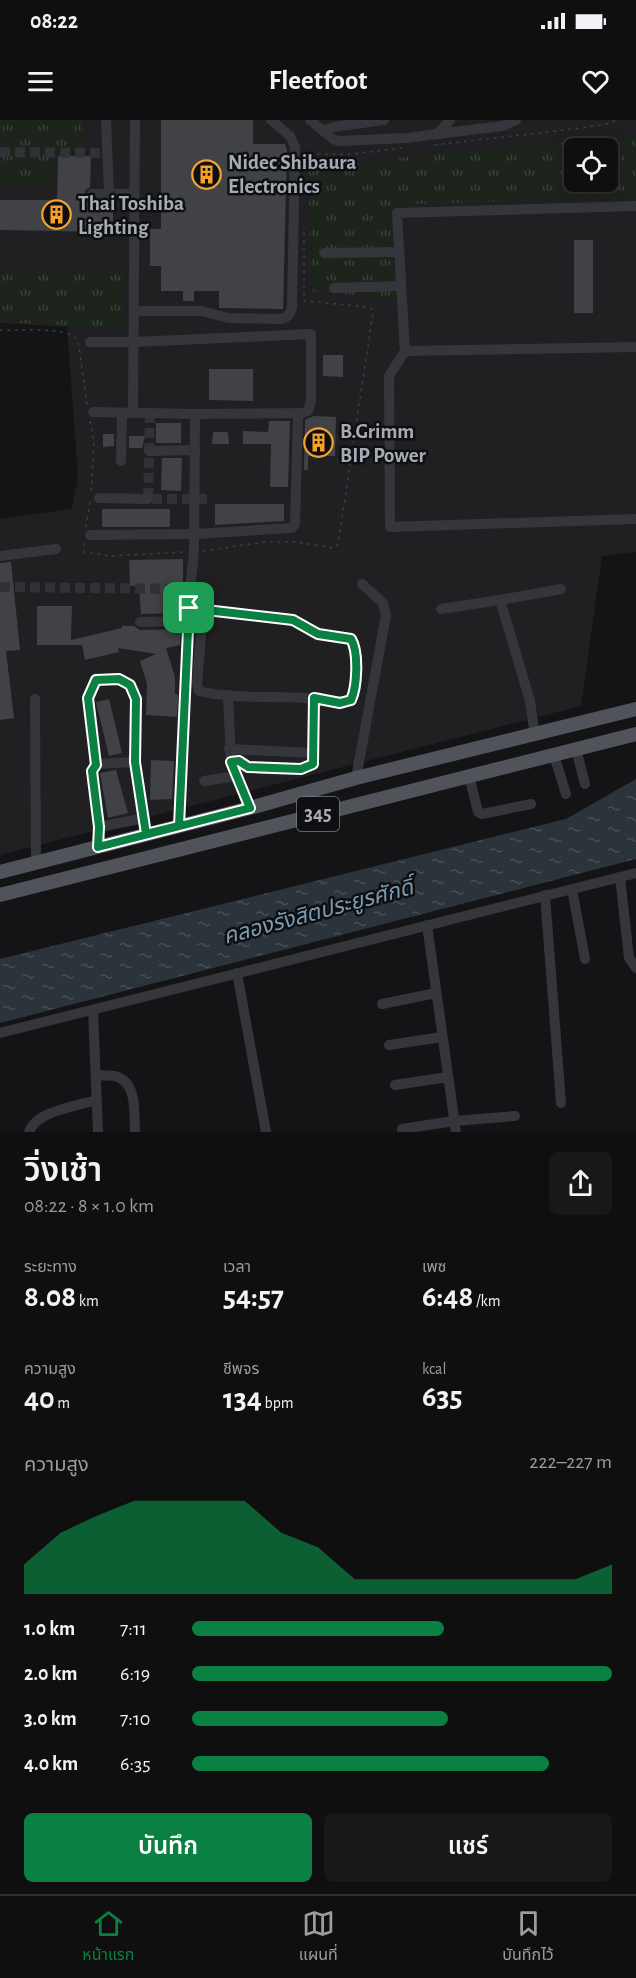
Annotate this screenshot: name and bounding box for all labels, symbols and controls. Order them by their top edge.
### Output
text: 08:22 [30,10,78,32]
icon: menu [24,65,57,98]
icon: heart [579,65,612,98]
text: Fleetfoot [269,67,367,94]
map controls [564,138,618,192]
button: locate [564,138,618,192]
place label: Nidec Shibaura Electronics [228,152,356,197]
building icon: Nidec Shibaura Electronics [191,158,223,190]
place label: Thai Toshiba Lighting [78,193,184,238]
building icon: Thai Toshiba Lighting [41,199,73,231]
place label: B.Grimm BIP Power [340,421,427,466]
building icon: B.Grimm BIP Power [303,427,335,459]
pin [163,582,214,633]
icon: arrive [172,591,205,624]
road number: 345 [297,797,339,831]
water label: คลองรังสิตประยูรศักดิ์ [220,872,422,950]
button: share [549,1152,612,1215]
text: วิ่งเช้า [24,1155,102,1188]
text: 08:22 · 8 × 1.0 km [24,1196,154,1216]
text: ระยะทาง [24,1259,77,1275]
text: เวลา [223,1259,251,1275]
text: เพซ [422,1259,446,1275]
text: 8.08 [24,1282,76,1312]
text: 54:57 [223,1282,284,1312]
text: 6:48 [422,1282,473,1312]
text: km [76,1293,99,1309]
text: /km [473,1293,501,1309]
text: ความสูง [24,1361,76,1377]
text: ชีพจร [223,1361,259,1377]
text: kcal [422,1361,446,1377]
text: 635 [422,1382,462,1412]
text: 40 [24,1384,55,1414]
text: 134 [223,1384,262,1414]
text: m [55,1395,70,1411]
text: bpm [262,1395,293,1411]
text: 222–227 m [529,1452,612,1472]
text: ความสูง [24,1455,89,1475]
text: 1.0 km [24,1619,75,1639]
text: 7:11 [120,1619,147,1639]
text: 2.0 km [24,1664,77,1684]
text: 6:19 [120,1664,150,1684]
text: 3.0 km [24,1709,77,1729]
text: 7:10 [120,1709,150,1729]
text: 4.0 km [24,1754,78,1774]
text: 6:35 [120,1754,151,1774]
button: บันทึก [24,1813,312,1882]
button: แชร์ [324,1813,612,1882]
tab: หน้าแรก [82,1907,134,1967]
tab: แผนที่ [299,1907,338,1967]
tab: บันทึกไว้ [502,1907,554,1967]

